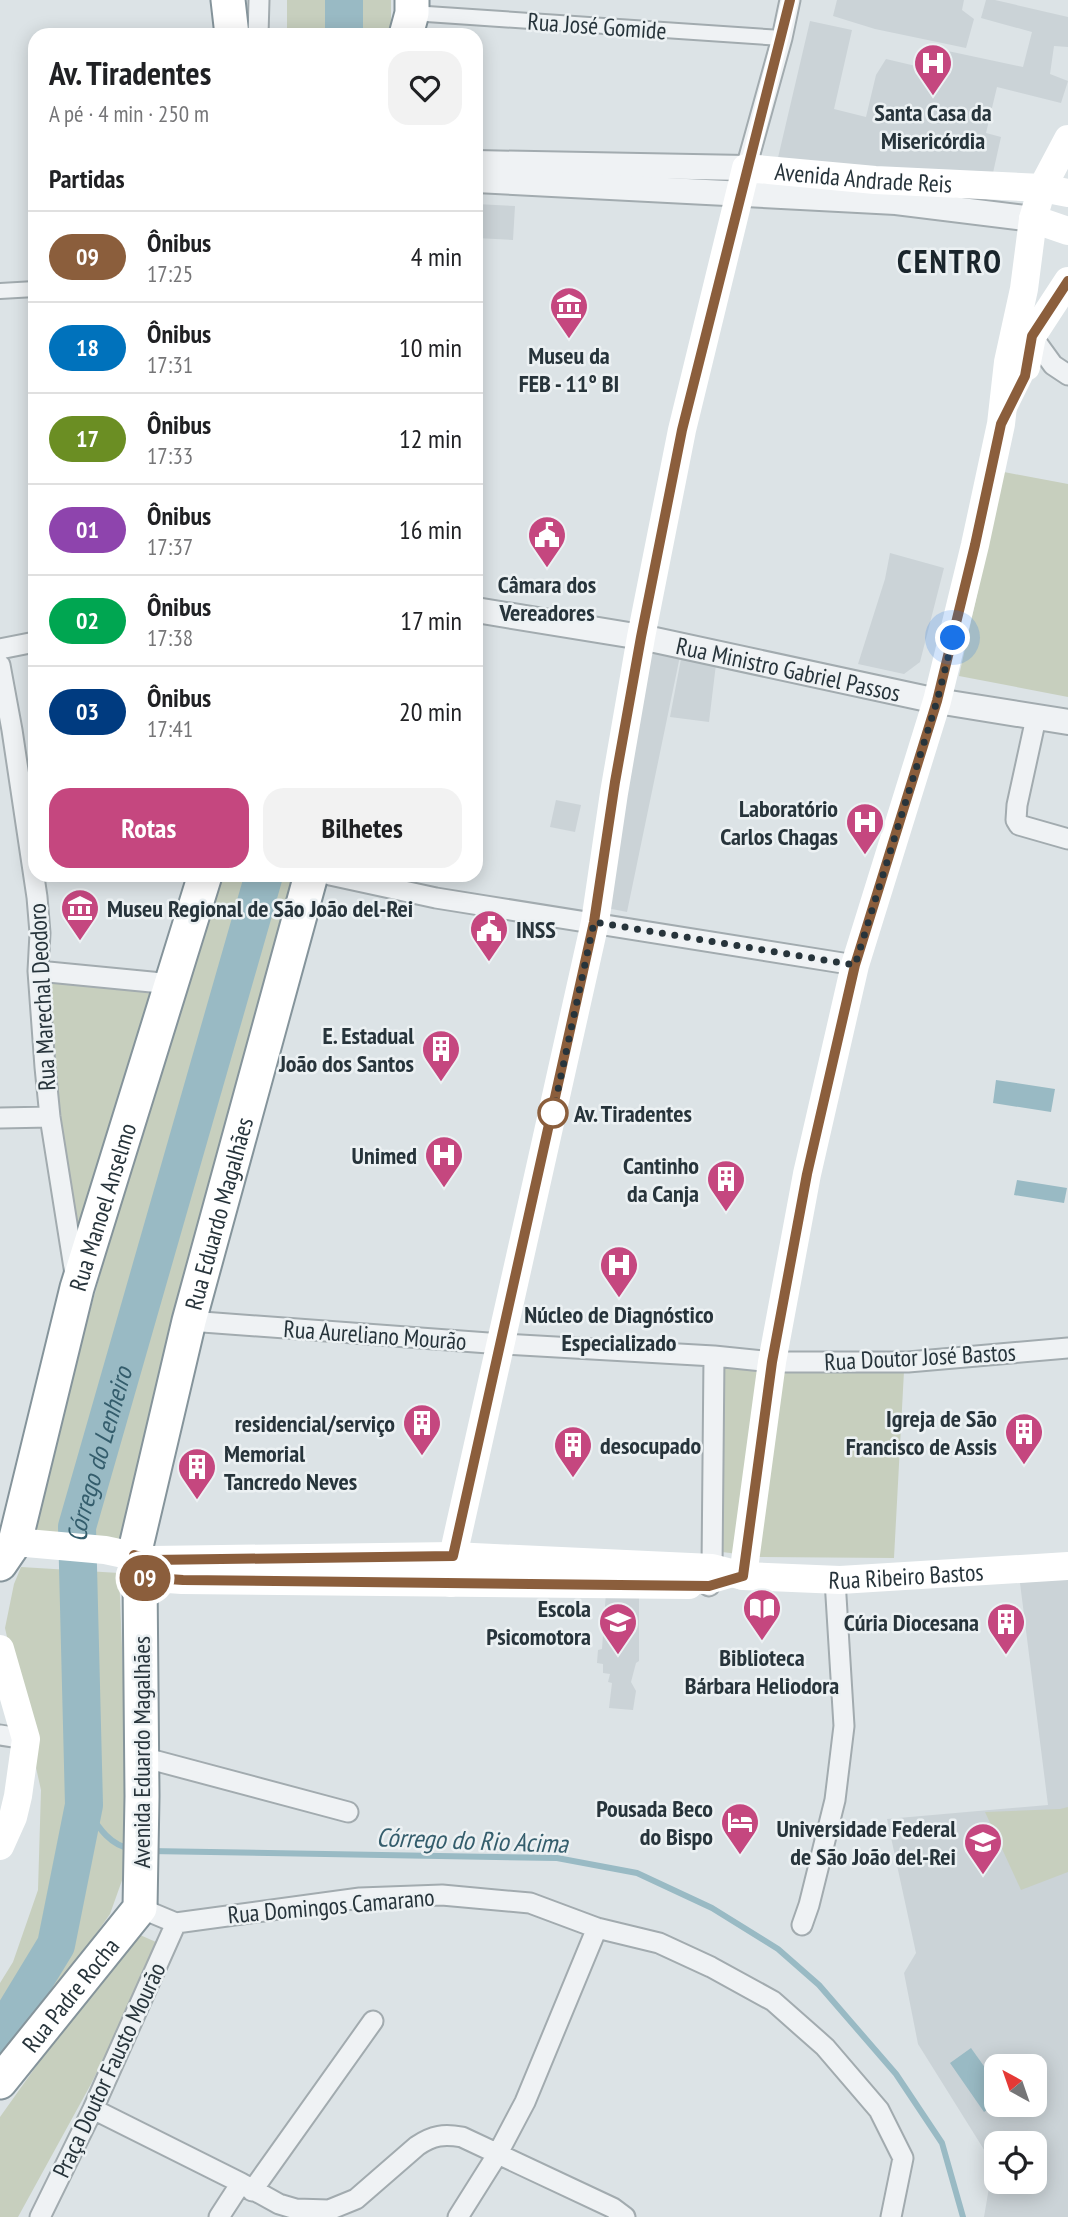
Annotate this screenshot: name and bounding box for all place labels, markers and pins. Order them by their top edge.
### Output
hospital icon: Santa Casa da Misericórdia [912,42,954,97]
place label: Santa Casa da Misericórdia [874,97,992,156]
museum icon: Museu da FEB - 11° BI [548,285,590,340]
place label: Museu da FEB - 11° BI [519,340,619,399]
public building icon: Câmara dos Vereadores [526,514,568,569]
place label: Câmara dos Vereadores [498,569,596,628]
place label: Laboratório Carlos Chagas [720,793,838,852]
hospital icon: Laboratório Carlos Chagas [844,801,886,856]
museum icon: Museu Regional de São João del-Rei [59,887,101,942]
place label: Museu Regional de São João del-Rei [107,893,413,924]
public building icon: INSS [468,908,510,963]
place label: INSS [516,914,556,945]
place label: E. Estadual João dos Santos [278,1020,414,1079]
building icon: E. Estadual João dos Santos [420,1028,462,1083]
marker: Av. Tiradentes [538,1098,568,1128]
place label: Av. Tiradentes [573,1098,692,1129]
hospital icon: Unimed [423,1134,465,1189]
place label: Unimed [352,1140,417,1171]
place label: Cantinho da Canja [623,1150,699,1209]
building icon: Cantinho da Canja [705,1158,747,1213]
hospital icon: Núcleo de Diagnóstico Especializado [598,1244,640,1299]
place label: Núcleo de Diagnóstico Especializado [524,1299,714,1358]
building icon: residencial/serviço [401,1402,443,1457]
place label: Igreja de São Francisco de Assis [846,1403,997,1462]
place label: residencial/serviço [235,1408,395,1439]
building icon: Igreja de São Francisco de Assis [1003,1411,1045,1466]
building icon: desocupado [552,1424,594,1479]
place label: desocupado [600,1430,701,1461]
place label: Memorial Tancredo Neves [224,1438,357,1497]
building icon: Memorial Tancredo Neves [176,1446,218,1501]
library icon: Biblioteca Bárbara Heliodora [741,1587,783,1642]
place label: Escola Psicomotora [486,1593,591,1652]
school or university icon: Escola Psicomotora [597,1601,639,1656]
building icon: Cúria Diocesana [985,1601,1027,1656]
place label: Cúria Diocesana [844,1607,979,1638]
place label: Biblioteca Bárbara Heliodora [685,1642,839,1701]
place label: Pousada Beco do Bispo [596,1793,713,1852]
hotel icon: Pousada Beco do Bispo [719,1801,761,1856]
place label: Universidade Federal de São João del-Rei [776,1813,956,1872]
school or university icon: Universidade Federal de São João del-Rei [962,1821,1004,1876]

